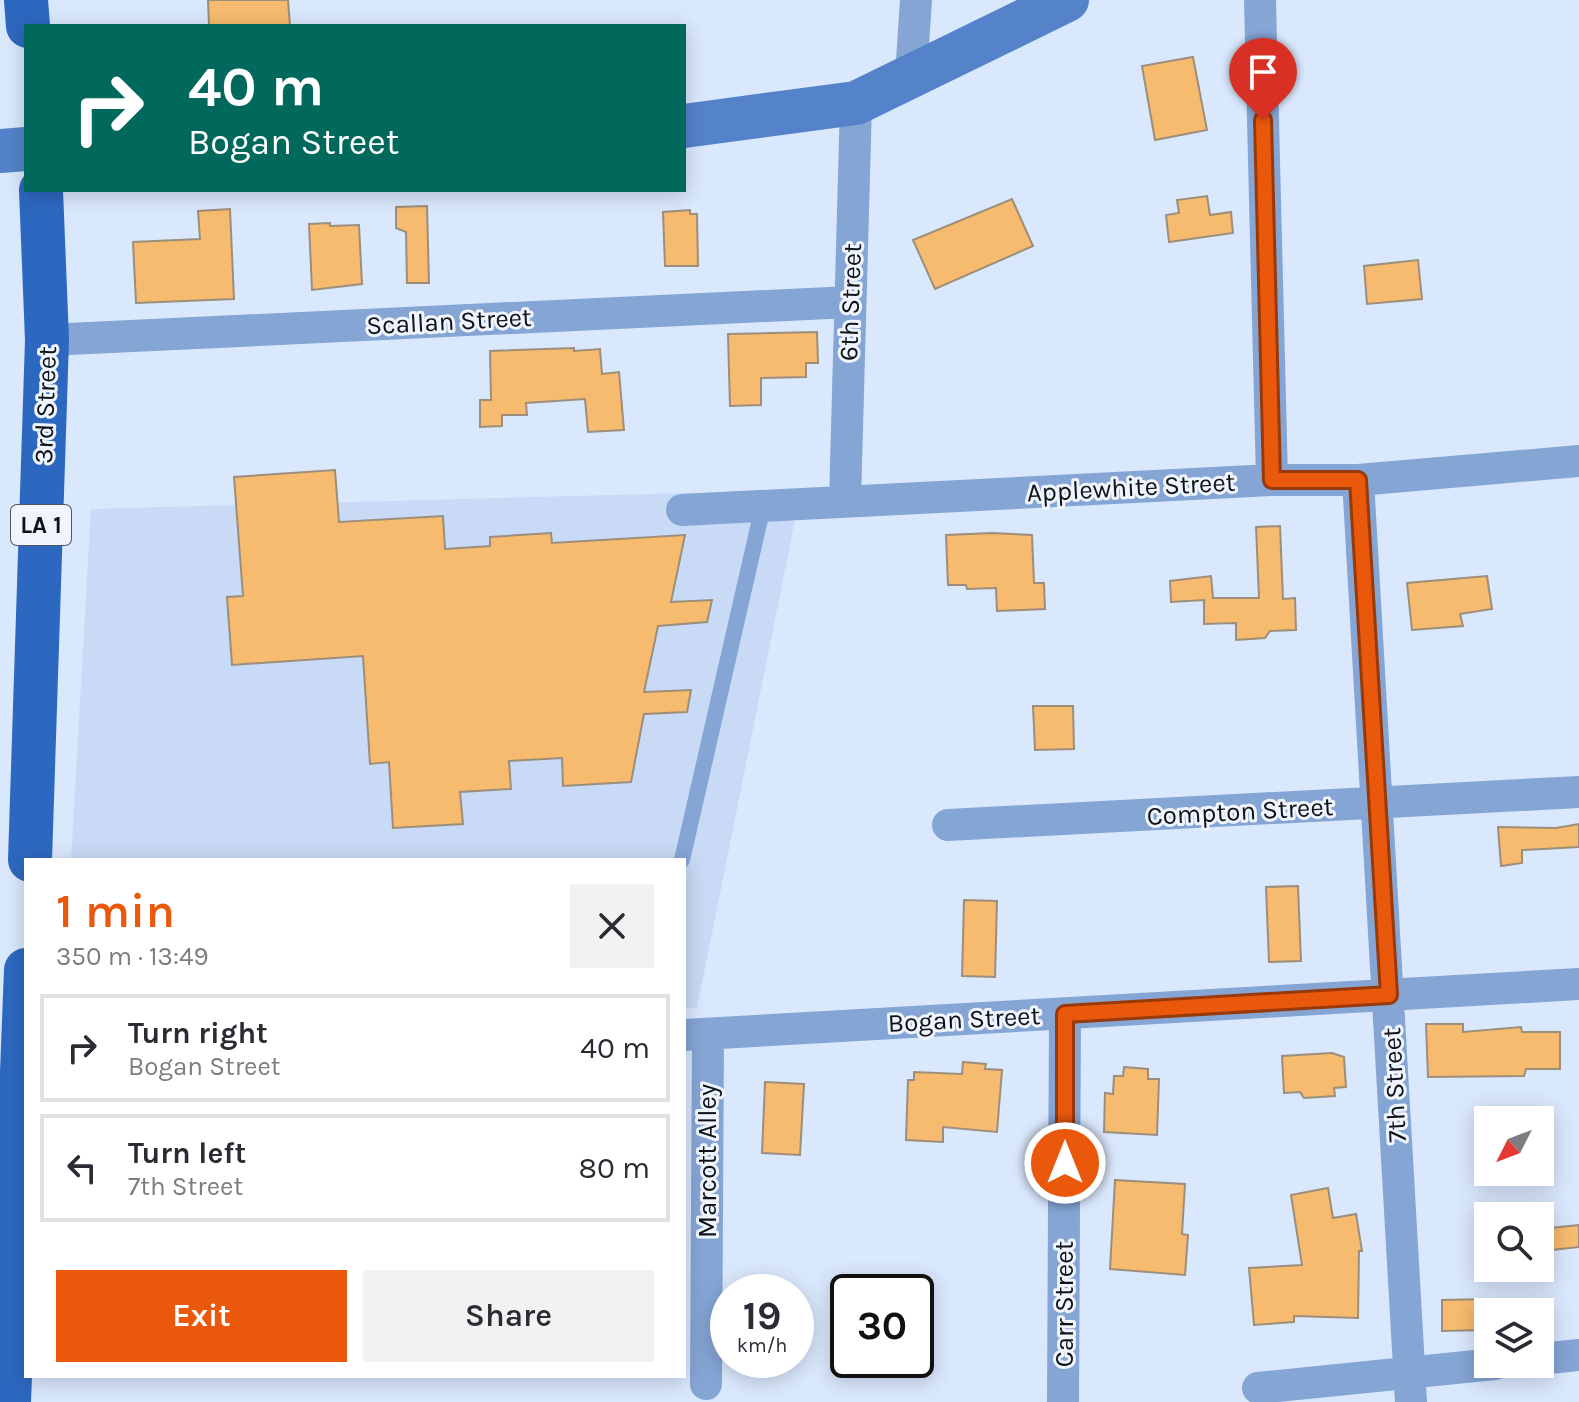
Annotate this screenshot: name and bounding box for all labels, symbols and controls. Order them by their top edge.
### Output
pin [1229,38,1297,120]
icon: arrive [1241,50,1285,94]
text: 40 m [188,54,324,119]
icon: right [56,56,160,160]
text: Bogan Street [188,121,399,163]
street label: 6th Street [833,242,868,361]
street label: Scallan Street [366,302,533,341]
street label: 3rd Street [28,345,63,464]
street label: Applewhite Street [1026,467,1236,508]
road number: LA 1 [11,505,71,545]
street label: Compton Street [1146,791,1334,832]
text: 1 min [56,883,175,939]
button: close [570,884,654,968]
text: 350 m · 13:49 [56,941,209,972]
street label: Bogan Street [887,1000,1041,1039]
text: Turn right [128,1015,268,1051]
icon: right [60,1026,104,1070]
street label: 7th Street [1376,1026,1413,1143]
text: 40 m [580,1030,650,1066]
text: Bogan Street [128,1051,281,1082]
street label: Marcott Alley [692,1084,723,1238]
north arrow [1474,1106,1554,1186]
map controls [1474,1106,1554,1378]
position arrow [1023,1121,1107,1205]
text: Turn left [128,1135,246,1171]
icon: left [60,1146,104,1190]
text: 80 m [579,1150,650,1186]
text: 7th Street [128,1171,243,1202]
button: search [1474,1202,1554,1282]
street label: Carr Street [1049,1240,1080,1367]
button: Exit [56,1270,347,1362]
button: Share [363,1270,654,1362]
speed limit sign: 30 [830,1274,934,1378]
text: 19 [743,1292,781,1339]
button: layers [1474,1298,1554,1378]
text: km/h [737,1334,787,1357]

